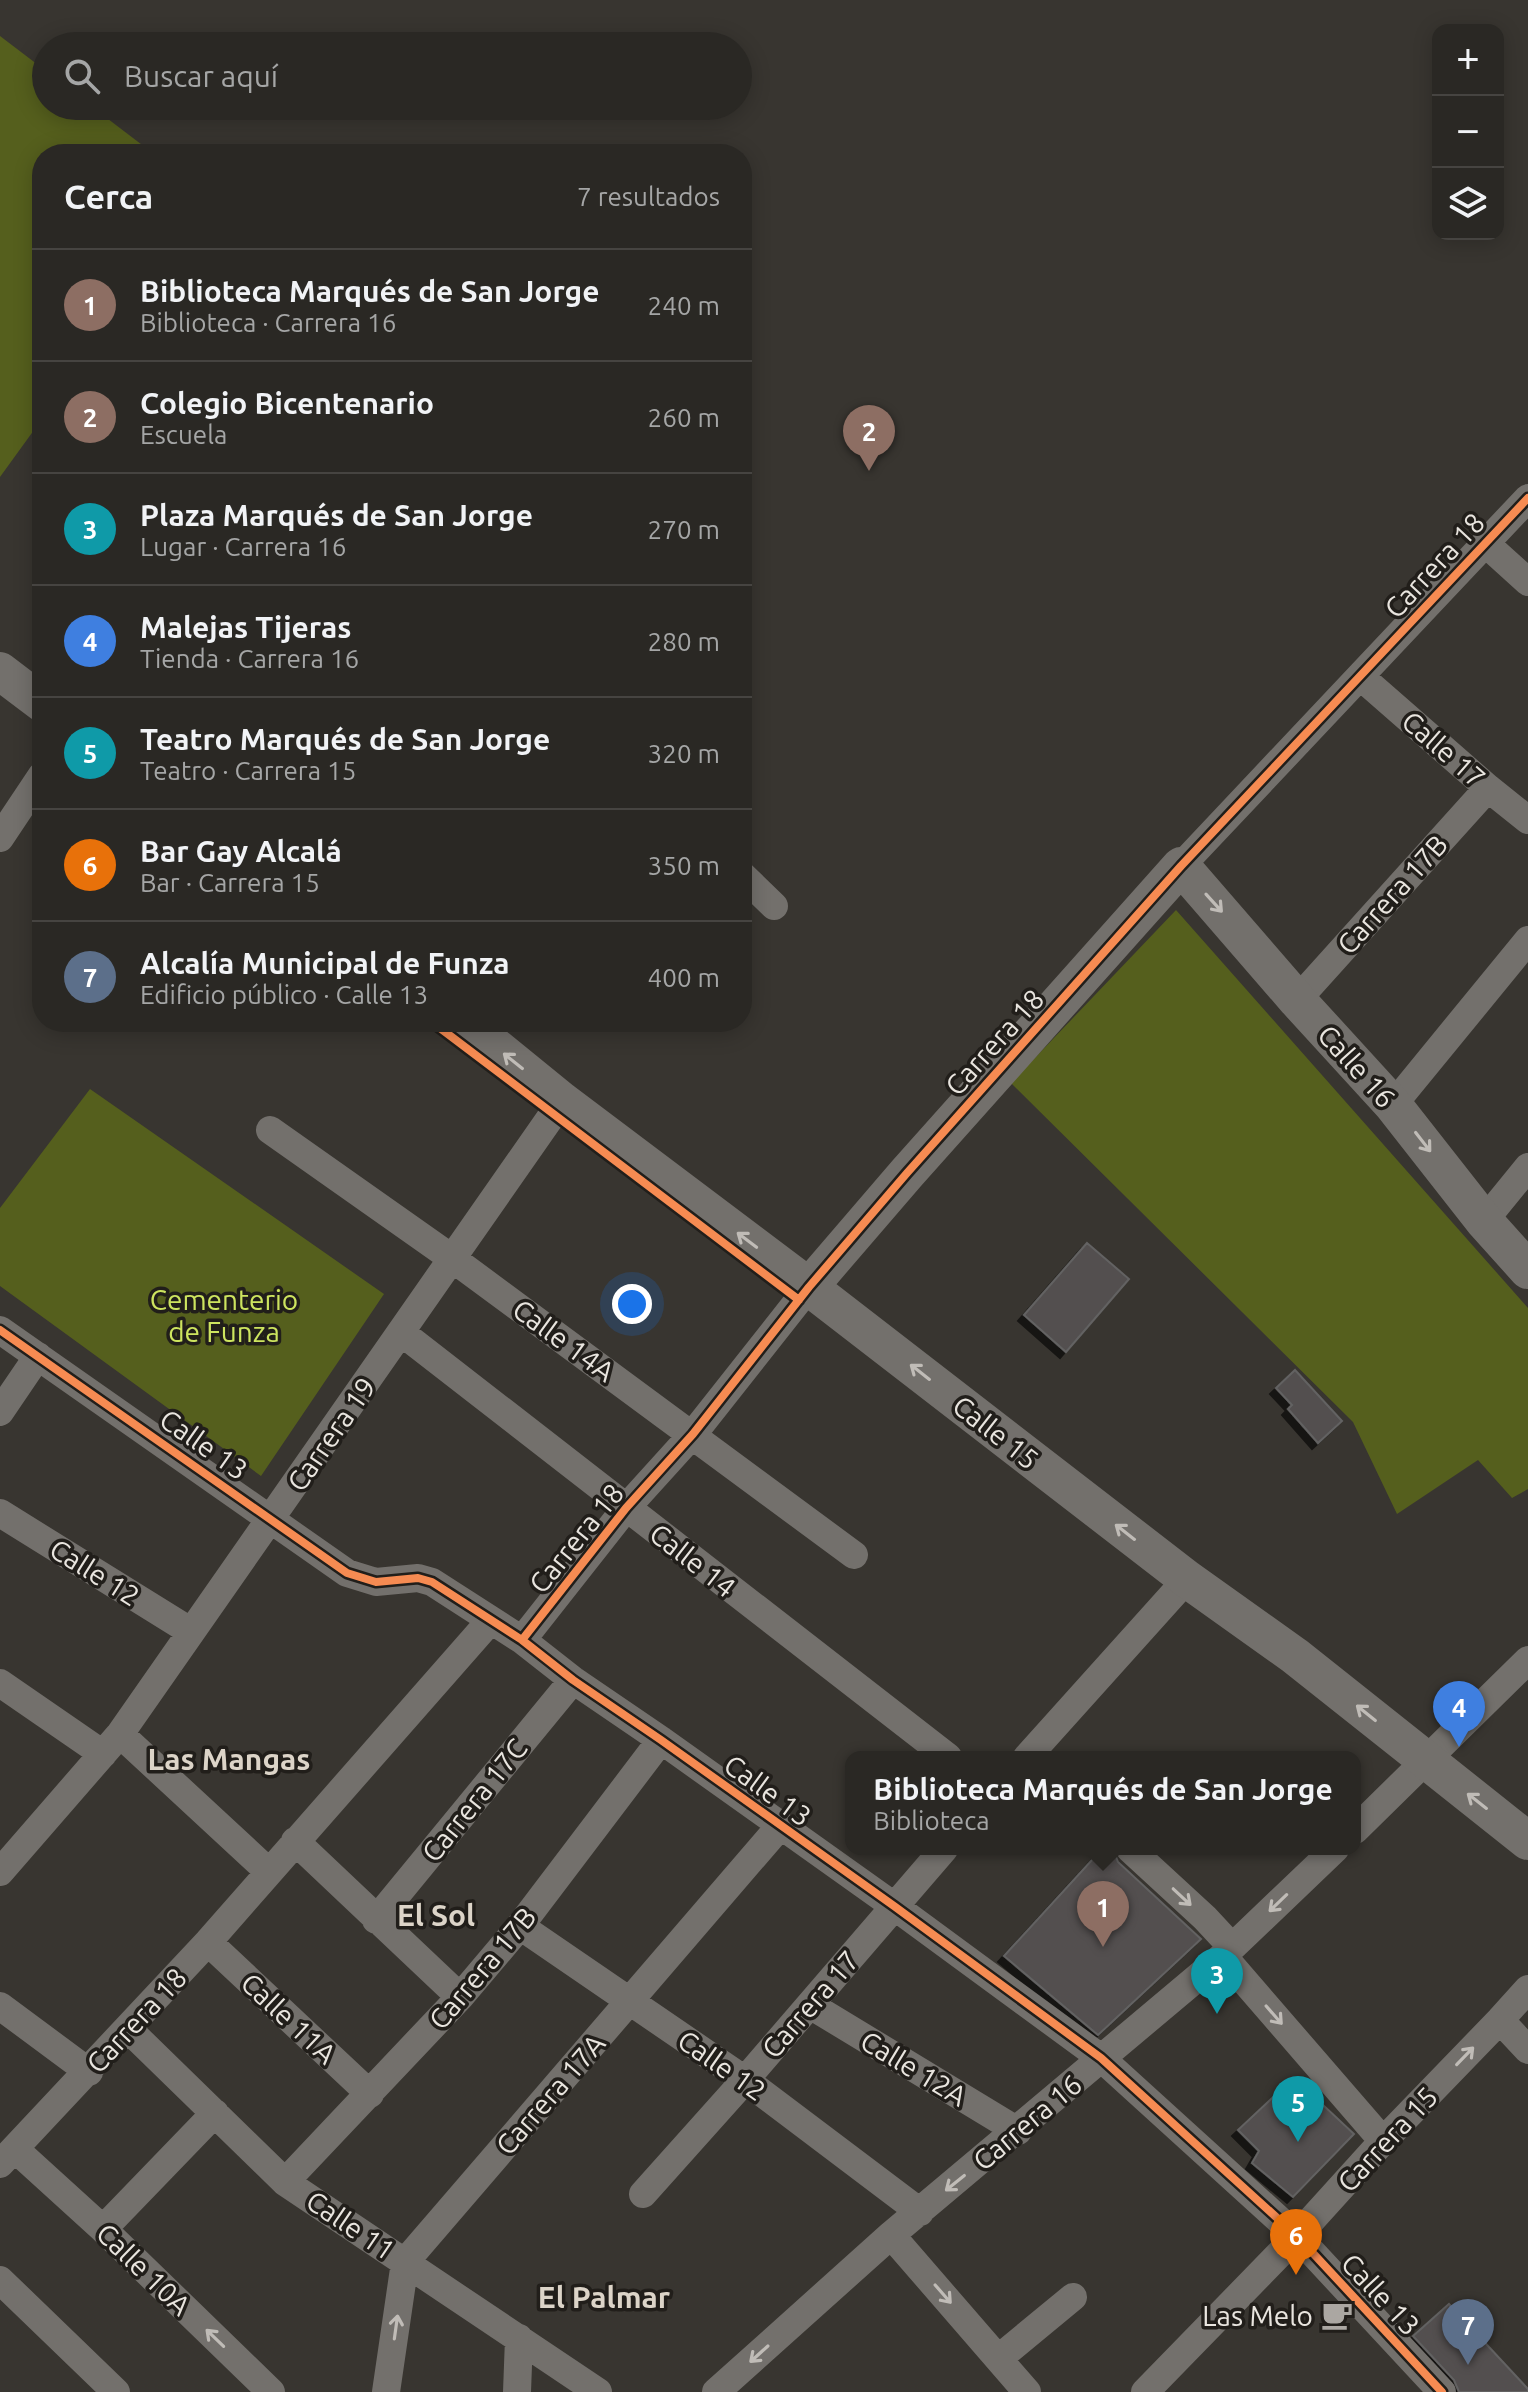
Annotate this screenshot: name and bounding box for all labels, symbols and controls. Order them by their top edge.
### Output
map controls [1432,24,1504,240]
button: + [1432,24,1504,96]
search box [32,32,752,120]
icon: search [60,54,104,98]
text: Buscar aquí [124,59,278,93]
button: − [1432,96,1504,168]
button: layers [1432,168,1504,240]
text: Cerca [64,177,153,215]
text: 7 resultados [577,182,720,211]
text: Biblioteca Marqués de San Jorge [140,274,599,308]
text: 1 [83,291,97,320]
text: 240 m [648,291,720,320]
text: Biblioteca · Carrera 16 [140,308,396,337]
text: Colegio Bicentenario [140,386,434,420]
text: 2 [83,403,97,432]
text: 260 m [648,403,720,432]
pin: 2 [843,405,895,471]
text: Escuela [140,420,227,449]
text: Plaza Marqués de San Jorge [140,498,533,532]
street label: Carrera 18 [1378,506,1490,624]
text: 3 [83,515,97,544]
text: 270 m [648,515,720,544]
text: Lugar · Carrera 16 [140,532,346,561]
text: Malejas Tijeras [140,610,351,644]
text: 4 [83,627,97,656]
text: 280 m [648,627,720,656]
text: Tienda · Carrera 16 [140,644,359,673]
street label: Calle 17 [1396,705,1492,793]
text: Teatro Marqués de San Jorge [140,722,550,756]
text: 5 [83,739,97,768]
text: 320 m [648,739,720,768]
text: Teatro · Carrera 15 [140,756,356,785]
street label: Carrera 17B [1331,828,1453,960]
text: Bar Gay Alcalá [140,834,342,868]
text: 6 [83,851,97,880]
text: 350 m [648,851,720,880]
text: Bar · Carrera 15 [140,868,320,897]
one-way arrow [1204,892,1222,912]
text: Alcalía Municipal de Funza [140,946,510,980]
text: 7 [83,963,97,992]
text: 400 m [648,963,720,992]
text: Edificio público · Calle 13 [140,980,428,1009]
street label: Carrera 18 [939,983,1049,1101]
street label: Calle 16 [1312,1019,1402,1113]
one-way arrow [503,1053,524,1071]
one-way arrow [1414,1131,1431,1152]
one-way arrow [737,1232,758,1249]
park label: Cementerio de Funza [150,1284,298,1347]
your location [612,1284,652,1324]
street label: Calle 14A [507,1293,621,1387]
one-way arrow [910,1364,931,1381]
street label: Carrera 19 [281,1371,381,1497]
street label: Calle 15 [947,1389,1045,1475]
street label: Calle 13 [154,1403,254,1485]
street label: Carrera 18 [523,1477,629,1599]
street label: Calle 14 [644,1517,742,1603]
one-way arrow [1115,1523,1136,1540]
street label: Calle 12 [45,1532,145,1612]
pin: 4 [1433,1681,1485,1747]
one-way arrow [1356,1704,1377,1722]
street label: Carrera 17C [415,1733,533,1867]
district label: Las Mangas [148,1742,311,1776]
street label: Calle 13 [719,1748,817,1832]
popup [845,1751,1361,1855]
text: Biblioteca Marqués de San Jorge [873,1772,1333,1806]
one-way arrow [1467,1793,1488,1810]
text: Biblioteca [873,1806,990,1835]
pin: 1 [1077,1881,1129,1947]
one-way arrow [1172,1888,1192,1907]
one-way arrow [1269,1893,1289,1912]
district label: El Sol [397,1898,475,1932]
street label: Carrera 17B [422,1901,542,2035]
street label: Carrera 17 [755,1944,865,2064]
pin: 3 [1191,1948,1243,2014]
street label: Carrera 18 [80,1961,192,2079]
street label: Calle 11A [235,1966,343,2070]
one-way arrow [1264,2004,1282,2025]
street label: Calle 12 [672,2024,772,2106]
street label: Calle 12A [855,2024,973,2112]
street label: Carrera 17A [489,2027,611,2161]
one-way arrow [1455,2047,1474,2066]
street label: Carrera 16 [967,2068,1087,2176]
pin: 5 [1272,2076,1324,2142]
street label: Carrera 15 [1331,2080,1443,2198]
one-way arrow [945,2174,966,2192]
street label: Calle 11 [301,2184,401,2266]
pin: 6 [1270,2209,1322,2275]
street label: Calle 10A [91,2217,197,2321]
street label: Calle 13 [1336,2247,1426,2341]
district label: El Palmar [538,2280,671,2314]
one-way arrow [933,2284,951,2304]
cafe icon: Las Melo [1320,2298,1354,2332]
pin: 7 [1442,2299,1494,2365]
place label: Las Melo [1202,2300,1313,2331]
one-way arrow [389,2315,404,2340]
one-way arrow [205,2328,225,2347]
one-way arrow [749,2344,769,2363]

